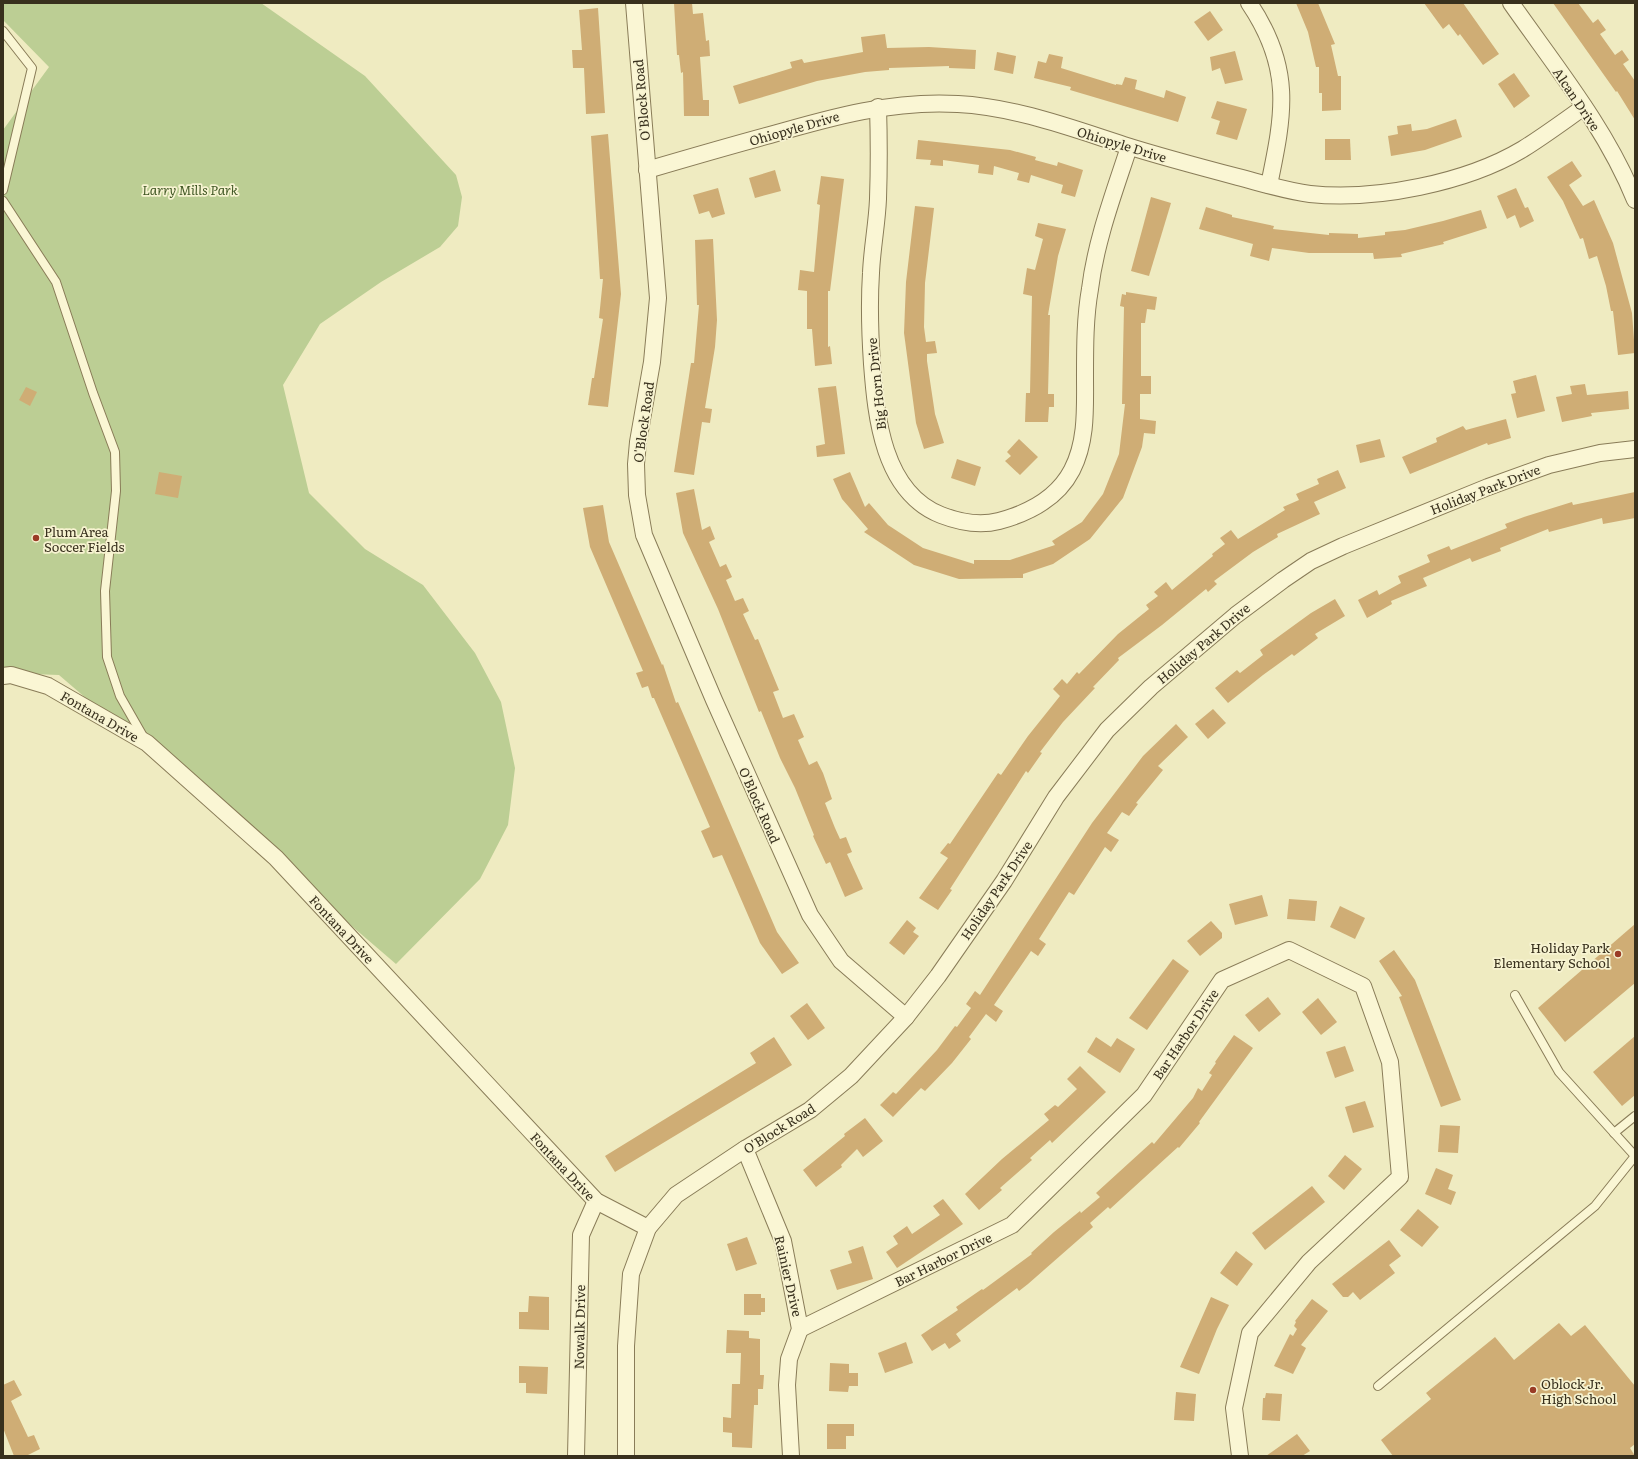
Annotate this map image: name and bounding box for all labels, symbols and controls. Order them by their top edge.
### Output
street label: O'Block Road [628,59,654,141]
street label: Alcan Drive [1549,64,1605,135]
street label: Ohiopyle Drive [747,106,841,150]
street label: Ohiopyle Drive [1075,121,1169,167]
park label: Larry Mills Park [142,180,239,199]
street label: Big Horn Drive [862,337,890,431]
street label: O'Block Road [628,380,658,464]
street label: Holiday Park Drive [1427,459,1543,519]
place label: Plum Area Soccer Fields [44,522,125,556]
marker: Plum Area Soccer Fields [31,533,41,543]
street label: Holiday Park Drive [1152,598,1254,688]
street label: Fontana Drive [57,686,143,746]
street label: O'Block Road [735,764,785,846]
street label: Holiday Park Drive [956,836,1037,944]
street label: Fontana Drive [305,891,379,968]
place label: Holiday Park Elementary School [1493,938,1611,972]
marker: Holiday Park Elementary School [1613,949,1623,959]
street label: Bar Harbor Drive [1147,984,1223,1083]
street label: O'Block Road [739,1098,819,1158]
street label: Fontana Drive [526,1128,600,1205]
street label: Bar Harbor Drive [891,1227,995,1291]
street label: Rainier Drive [770,1233,808,1319]
street label: Nowalk Drive [569,1284,589,1370]
place label: Oblock Jr. High School [1541,1374,1617,1408]
marker: Oblock Jr. High School [1528,1385,1538,1395]

